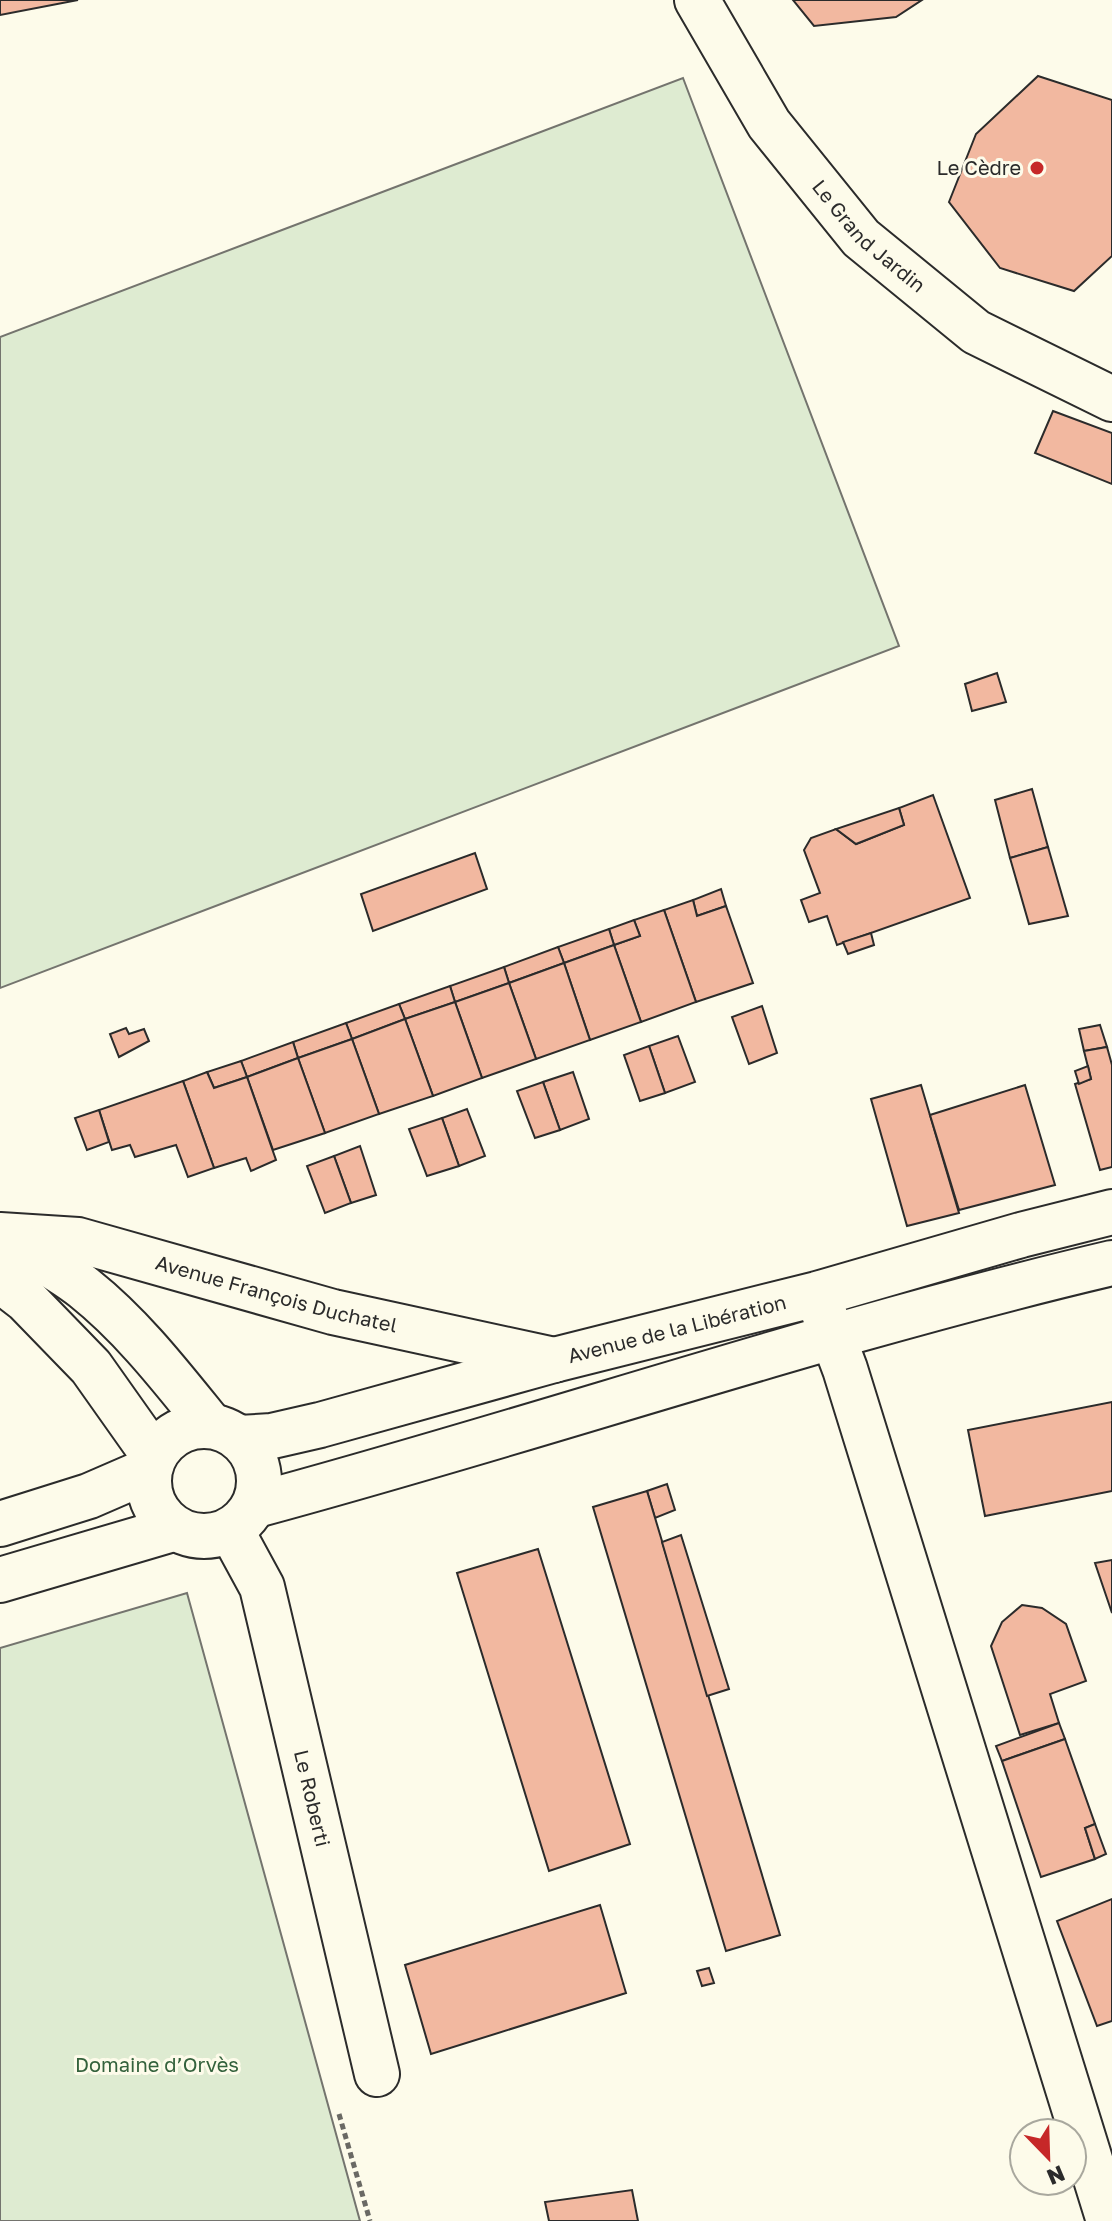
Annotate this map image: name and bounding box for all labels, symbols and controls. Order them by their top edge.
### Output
place label: Le Cèdre [937,155,1021,179]
marker: Le Cèdre [1028,159,1046,177]
street label: Le Grand Jardin [808,174,931,297]
street label: Avenue François Duchatel [153,1250,400,1337]
street label: Avenue de la Libération [565,1289,789,1367]
street label: Le Roberti [290,1747,336,1849]
park label: Domaine d’Orvès [75,2052,239,2076]
north arrow [1008,2117,1088,2197]
text: N [1043,2160,1069,2192]

